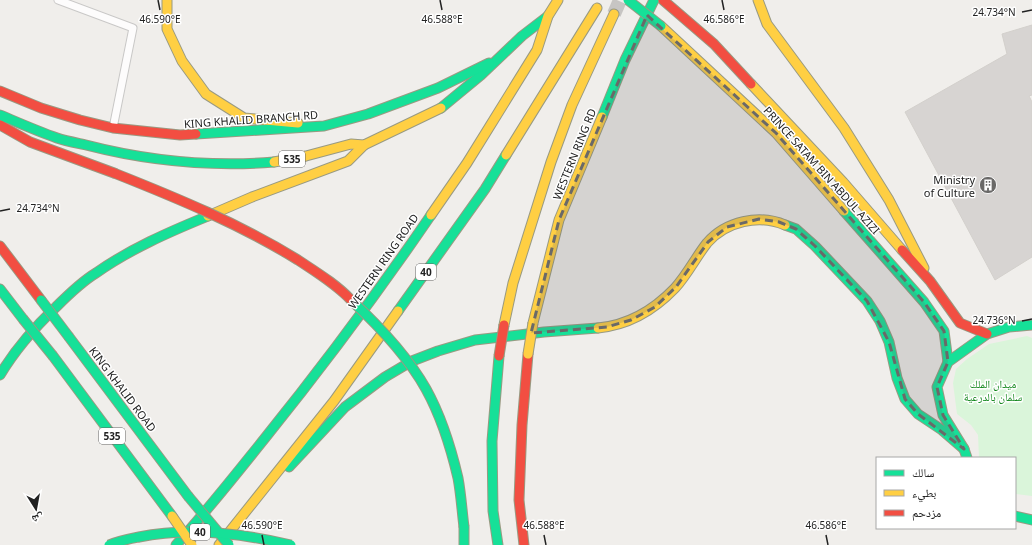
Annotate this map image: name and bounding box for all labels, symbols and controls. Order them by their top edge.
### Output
text: 24.734°N [972,5,1016,19]
text: 46.590°E [139,12,181,26]
text: 46.588°E [421,12,463,26]
text: 46.586°E [703,12,745,26]
street label: PRINCE SATAM BIN ABDUL AZIZI [761,103,884,237]
street label: WESTERN RING RD [549,106,599,202]
street label: KING KHALID BRANCH RD [183,107,319,131]
road number: 535 [279,151,305,167]
place label: Ministry of Culture [924,172,975,200]
building icon: Ministry of Culture [978,175,998,195]
text: 24.734°N [16,201,60,215]
street label: WESTERN RING ROAD [345,211,421,311]
road number: 40 [416,264,436,280]
text: 24.736°N [972,313,1016,327]
street label: KING KHALID ROAD [86,344,160,434]
park label: ميدان الملك سلمان بالدرعية [964,376,1022,404]
road number: 535 [99,428,125,444]
legend [876,457,1016,529]
text: سالك [912,464,934,481]
text: بطيء [912,484,936,503]
north arrow [16,489,56,529]
text: مزدحم [912,504,941,521]
text: ش [30,510,45,528]
text: 46.590°E [241,518,283,532]
text: 46.588°E [523,518,565,532]
text: 46.586°E [805,518,847,532]
road number: 40 [190,524,210,540]

